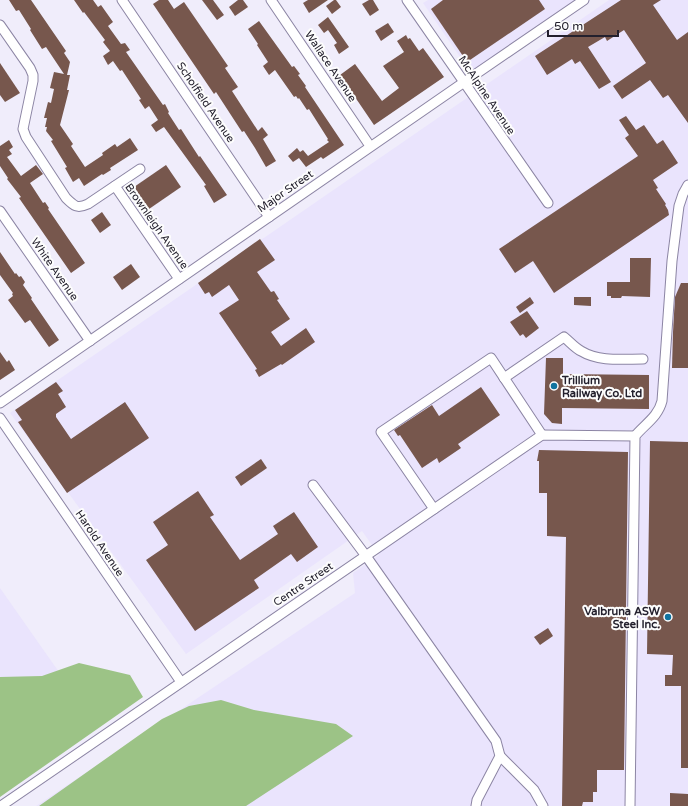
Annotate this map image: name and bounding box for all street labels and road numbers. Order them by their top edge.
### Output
street label: Wallace Avenue [302,28,359,104]
street label: McAlpine Avenue [455,53,518,137]
street label: Scholfield Avenue [174,60,237,145]
street label: Major Street [255,167,316,215]
street label: Brownleigh Avenue [122,181,191,271]
street label: White Avenue [28,236,81,303]
street label: Harold Avenue [73,508,127,579]
street label: Centre Street [271,560,336,609]

